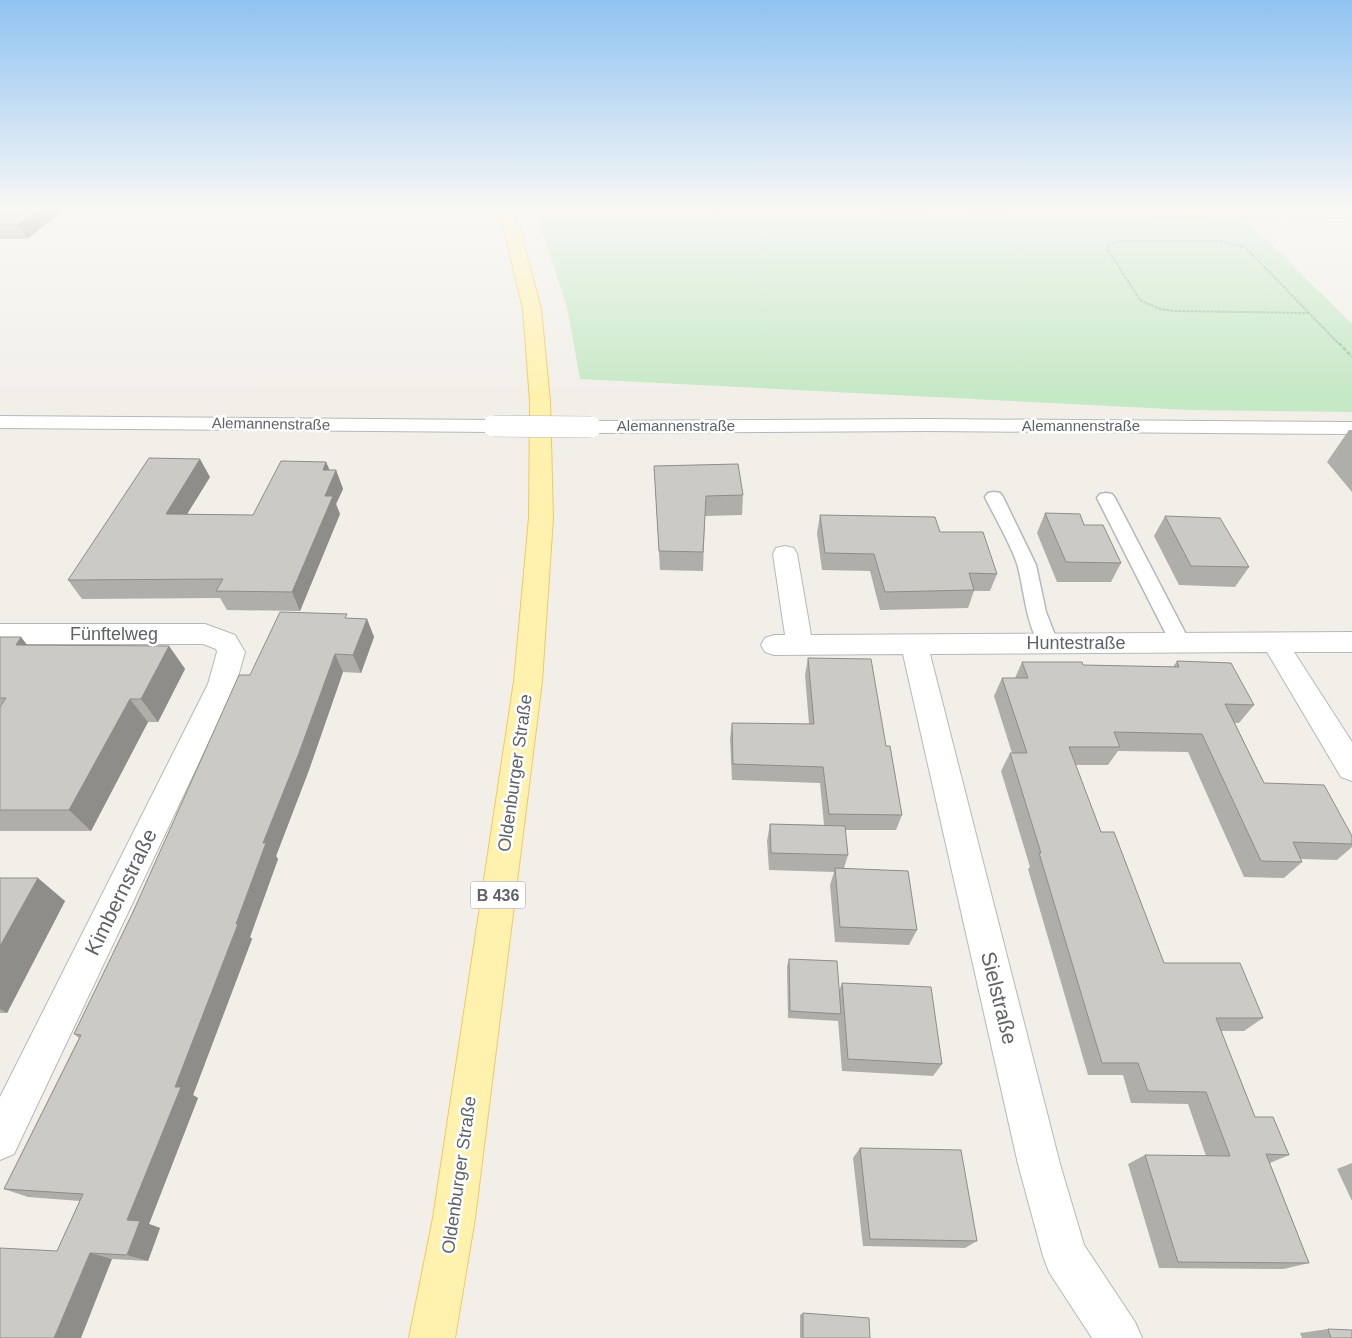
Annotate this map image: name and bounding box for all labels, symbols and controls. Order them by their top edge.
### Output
street label: Alemannenstraße [212,414,330,433]
street label: Alemannenstraße [617,417,735,434]
street label: Alemannenstraße [1022,417,1140,434]
street label: Fünftelweg [70,624,158,644]
street label: Huntestraße [1026,633,1126,653]
street label: Oldenburger Straße [494,693,536,853]
street label: Kimbernstraße [80,825,161,959]
road number: B 436 [470,882,526,908]
street label: Sielstraße [977,949,1022,1047]
street label: Oldenburger Straße [438,1095,480,1255]

